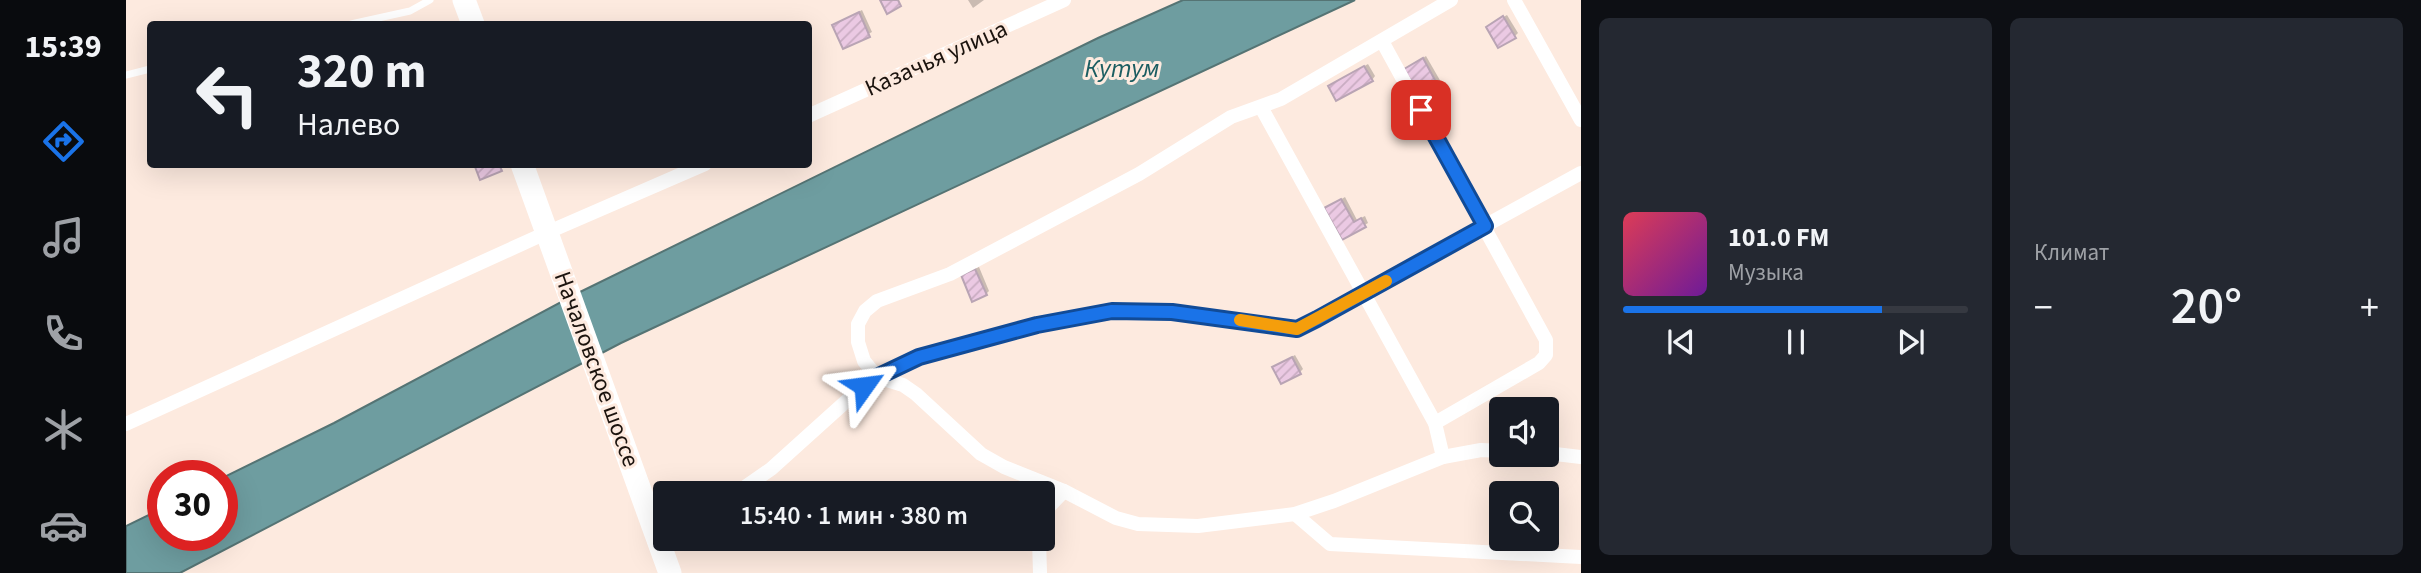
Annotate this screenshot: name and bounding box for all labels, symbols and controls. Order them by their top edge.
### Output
street label: Казачья улица [859,11,1013,106]
text: 15:39 [24,24,102,70]
text: 320 m [297,37,426,107]
icon: left [182,49,273,140]
water label: Кутум [1085,50,1159,87]
pin [1391,80,1451,140]
icon: arrive [1402,91,1440,129]
text: Налево [297,102,400,148]
icon: directions [39,117,88,166]
icon: music [39,213,88,262]
text: 101.0 FM [1728,219,1829,256]
text: Климат [2034,236,2109,269]
text: Музыка [1728,256,1804,289]
street label: Началовское шоссе [545,266,648,472]
text: 20° [2171,270,2242,344]
text: − [2034,281,2053,335]
text: + [2360,281,2379,335]
icon: phone [39,309,88,358]
icon: previous [1662,323,1700,361]
icon: pause [1777,323,1815,361]
icon: next [1892,323,1930,361]
position arrow [827,349,901,423]
map controls [1489,397,1559,551]
button: sound [1489,397,1559,467]
icon: climate [39,405,88,454]
speed limit sign: 30 [147,460,238,551]
button: search [1489,481,1559,551]
text: 15:40 · 1 мин · 380 m [740,497,968,534]
icon: car [39,501,88,550]

